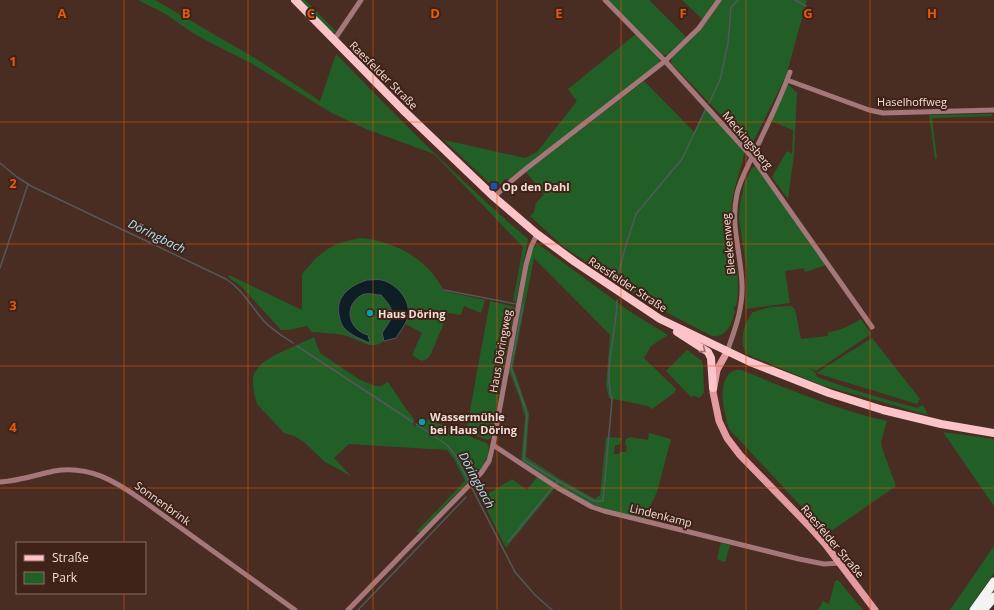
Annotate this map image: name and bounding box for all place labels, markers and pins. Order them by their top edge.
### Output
place label: Op den Dahl [502,179,570,194]
marker: Op den Dahl [489,181,499,191]
place label: Haus Döring [378,306,446,321]
marker: Haus Döring [365,308,375,318]
place label: Wassermühle bei Haus Döring [430,409,518,437]
marker: Wassermühle bei Haus Döring [417,417,427,427]

